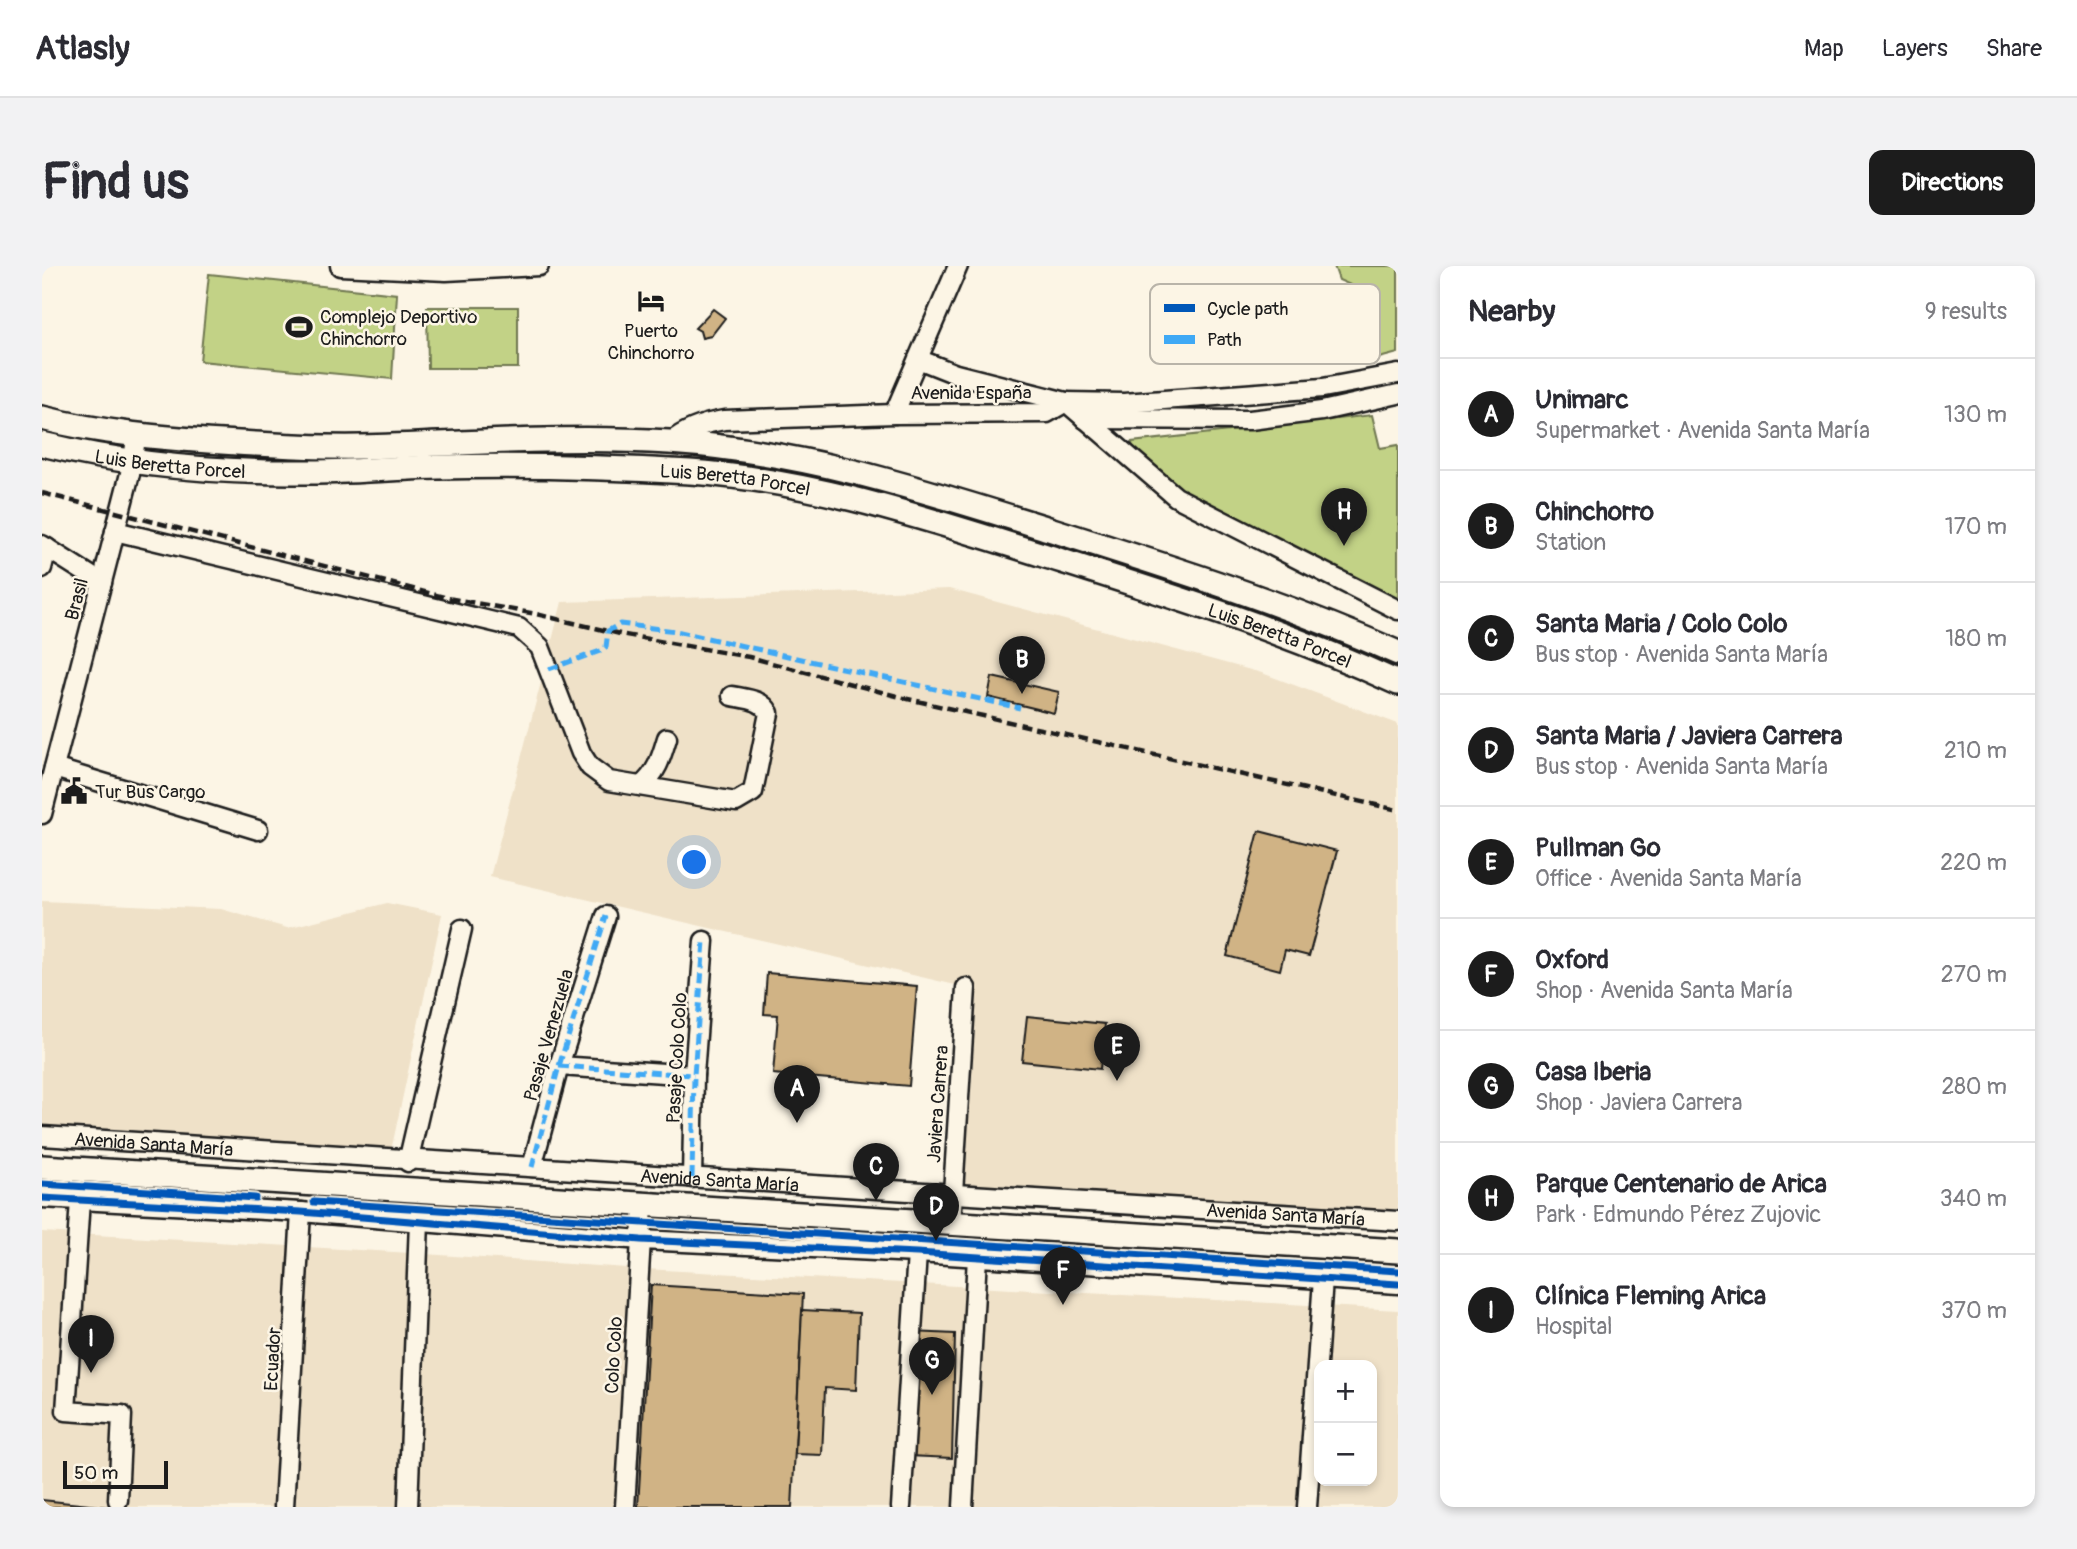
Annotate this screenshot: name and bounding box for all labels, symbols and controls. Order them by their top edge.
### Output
text: Atlasly [35,28,130,69]
text: Map [1804,34,1844,63]
text: Layers [1882,34,1948,63]
text: Share [1986,34,2042,63]
button: Directions [1869,150,2035,215]
text: Find us [42,152,189,213]
legend [1150,284,1380,364]
hotel icon: Puerto Chinchorro [636,286,666,316]
text: Nearby [1468,293,1555,330]
text: Cycle path [1207,297,1288,321]
text: 9 results [1925,297,2007,326]
place label: Complejo Deportivo Chinchorro [320,305,477,351]
sports icon: Complejo Deportivo Chinchorro [284,312,314,342]
place label: Puerto Chinchorro [608,319,694,365]
text: Path [1207,328,1242,352]
street label: Avenida España [910,381,1032,405]
text: Unimarc [1535,384,1629,416]
text: A [1484,400,1498,429]
text: 130 m [1944,400,2007,429]
text: Supermarket · Avenida Santa María [1535,416,1870,445]
street label: Luis Beretta Porcel [93,444,246,484]
street label: Luis Beretta Porcel [659,459,812,502]
pin: H [1321,488,1367,546]
text: Chinchorro [1535,496,1654,528]
text: B [1484,512,1498,541]
text: 170 m [1945,512,2007,541]
text: Station [1535,528,1606,557]
street label: Brasil [60,575,94,623]
street label: Luis Beretta Porcel [1205,598,1355,674]
text: Santa Maria / Colo Colo [1535,608,1788,640]
text: C [1484,624,1498,653]
text: 180 m [1945,624,2007,653]
pin: B [999,636,1045,694]
text: Bus stop · Avenida Santa María [1535,640,1828,669]
text: Santa Maria / Javiera Carrera [1535,720,1843,752]
text: D [1484,736,1498,765]
text: 210 m [1944,736,2007,765]
text: Bus stop · Avenida Santa María [1535,752,1828,781]
public building icon: Tur Bus Cargo [59,776,89,806]
place label: Tur Bus Cargo [95,780,205,804]
text: Pullman Go [1535,832,1661,864]
your location [677,845,711,879]
text: E [1485,848,1497,877]
text: 220 m [1940,848,2007,877]
text: Office · Avenida Santa María [1535,864,1802,893]
text: Oxford [1535,944,1609,976]
text: F [1484,960,1498,989]
text: 270 m [1941,960,2007,989]
street label: Pasaje Venezuela [519,966,579,1104]
text: Shop · Avenida Santa María [1535,976,1793,1005]
street label: Pasaje Colo Colo [662,992,692,1124]
pin: E [1094,1023,1140,1081]
street label: Javiera Carrera [922,1044,954,1164]
text: Casa Iberia [1535,1056,1651,1088]
pin: A [774,1065,820,1123]
text: G [1483,1072,1499,1101]
text: 280 m [1941,1072,2007,1101]
text: Shop · Javiera Carrera [1535,1088,1743,1117]
street label: Avenida Santa María [73,1127,234,1162]
pin: C [853,1143,899,1201]
street label: Avenida Santa María [639,1164,800,1198]
text: Parque Centenario de Arica [1535,1168,1827,1200]
pin: D [913,1183,959,1241]
text: H [1484,1184,1498,1213]
text: 340 m [1940,1184,2007,1213]
street label: Avenida Santa María [1205,1198,1366,1232]
text: Park · Edmundo Pérez Zujovic [1535,1200,1821,1229]
pin: F [1040,1247,1086,1305]
text: Clínica Fleming Arica [1535,1280,1766,1312]
text: I [1488,1296,1494,1325]
text: 370 m [1941,1296,2007,1325]
text: Hospital [1535,1312,1613,1341]
pin: I [68,1315,114,1373]
street label: Colo Colo [600,1316,628,1394]
street label: Ecuador [259,1326,287,1392]
pin: G [909,1337,955,1395]
map controls [1314,1360,1377,1486]
button: + [1314,1360,1377,1423]
button: − [1314,1423,1377,1486]
scale bar [63,1458,168,1490]
text: 50 m [74,1461,118,1485]

